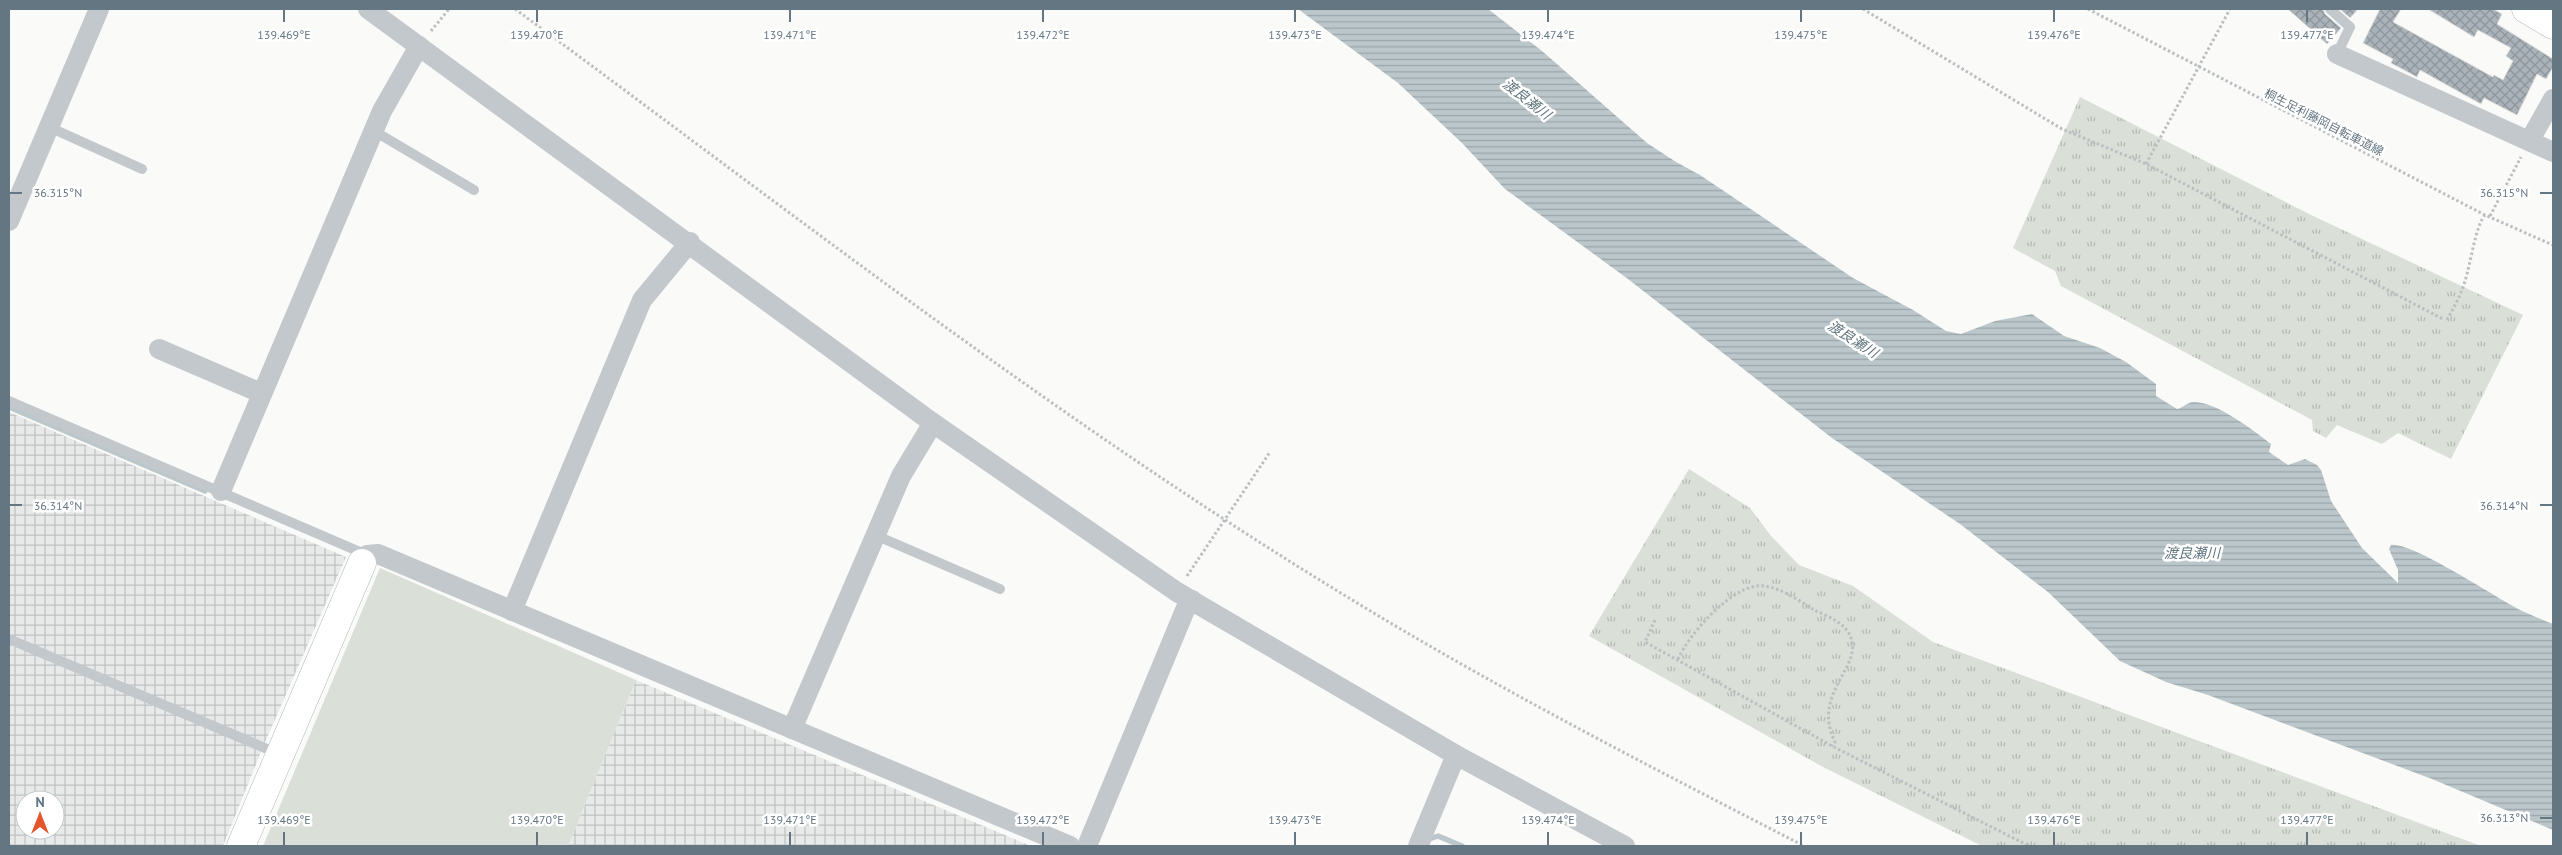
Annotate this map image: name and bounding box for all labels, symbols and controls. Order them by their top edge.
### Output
text: 139.469°E [257,27,311,42]
text: 139.470°E [510,27,564,42]
text: 139.471°E [763,27,817,42]
text: 139.472°E [1016,27,1070,42]
text: 139.473°E [1268,27,1322,42]
text: 139.474°E [1521,27,1575,42]
text: 139.475°E [1774,27,1828,42]
text: 139.476°E [2027,27,2081,42]
text: 139.477°E [2280,27,2334,42]
water label: 渡良瀬川 [1499,75,1556,125]
street label: 桐生足利藤岡自転車道線 [2262,85,2386,159]
text: 36.315°N [34,185,82,200]
text: 36.315°N [2480,185,2528,200]
water label: 渡良瀬川 [1825,316,1883,363]
text: 36.314°N [34,498,82,513]
text: 36.314°N [2480,498,2528,513]
water label: 渡良瀬川 [2164,544,2222,562]
north arrow [15,790,65,840]
text: N [35,793,45,811]
text: 36.313°N [2480,810,2528,825]
text: 139.469°E [257,812,311,827]
text: 139.470°E [510,812,564,827]
text: 139.471°E [763,812,817,827]
text: 139.472°E [1016,812,1070,827]
text: 139.473°E [1268,812,1322,827]
text: 139.474°E [1521,812,1575,827]
text: 139.475°E [1774,812,1828,827]
text: 139.476°E [2027,812,2081,827]
text: 139.477°E [2280,812,2334,827]

